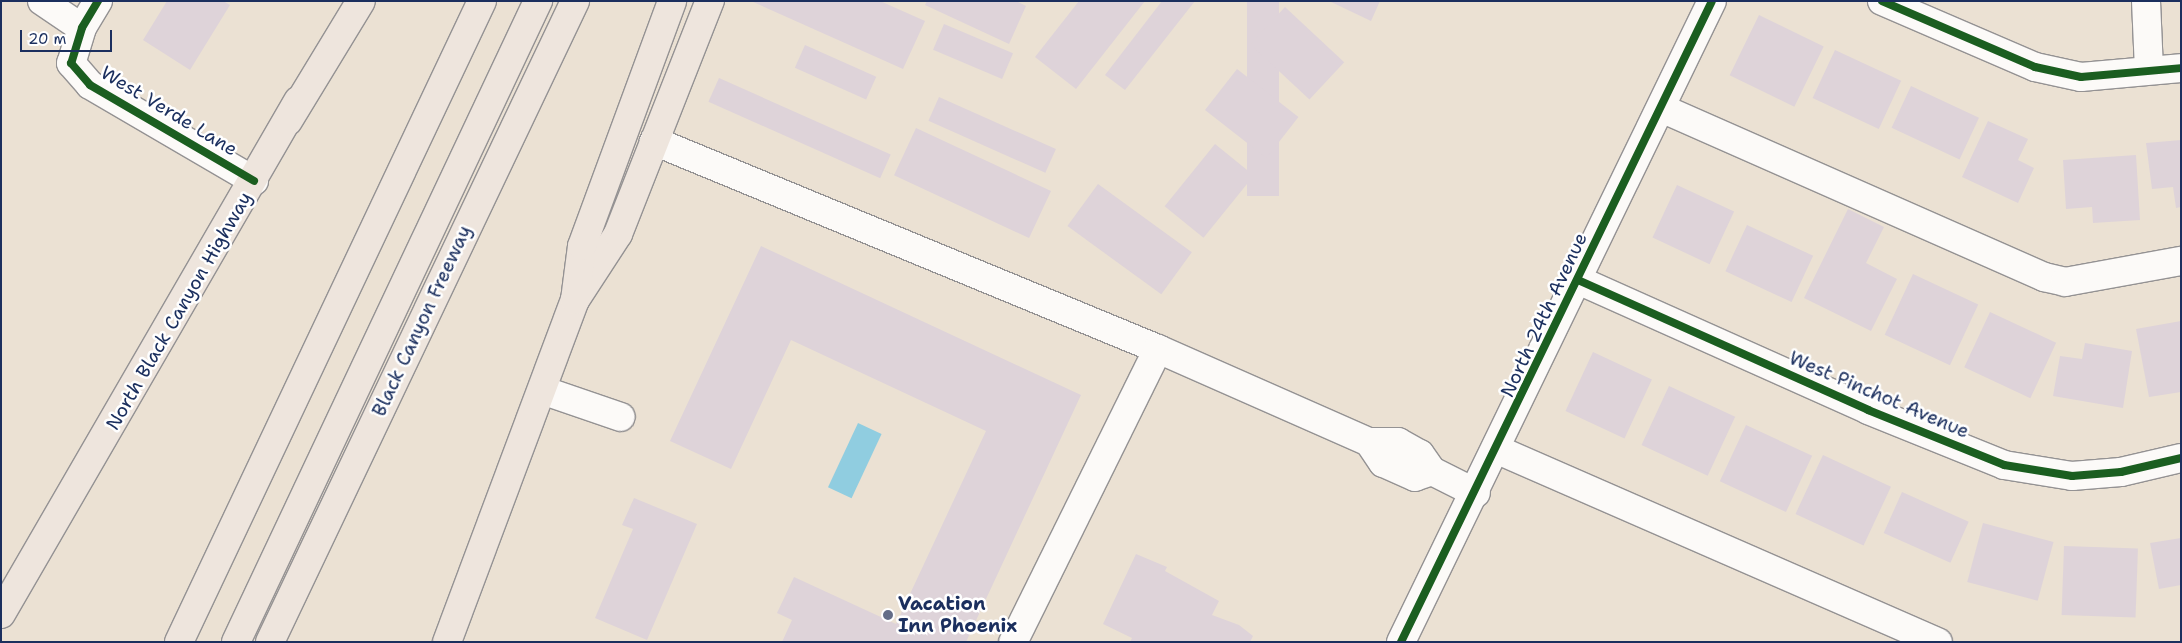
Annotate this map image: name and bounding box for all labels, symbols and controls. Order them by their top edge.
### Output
scale bar [22,20,115,52]
text: 20 m [28,29,67,49]
street label: West Verde Lane [97,61,241,161]
street label: North Black Canyon Highway [101,188,257,434]
street label: Black Canyon Freeway [368,222,476,420]
street label: North 24th Avenue [1496,229,1592,401]
street label: West Pinchot Avenue [1786,347,1972,443]
place label: Vacation Inn Phoenix [898,593,1017,637]
marker: Vacation Inn Phoenix [882,609,894,621]

